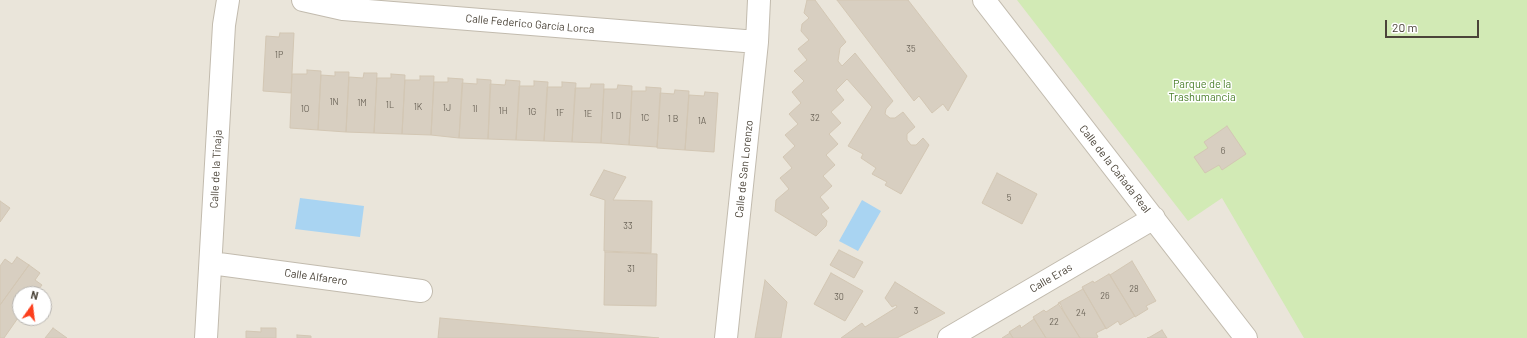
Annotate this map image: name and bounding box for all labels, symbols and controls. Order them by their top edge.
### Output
street label: Calle Federico García Lorca [465,12,595,36]
scale bar [1387,12,1481,38]
text: 20 m [1392,20,1418,34]
house number: 35 [906,44,916,54]
house number: 1P [275,50,283,60]
park label: Parque de la Trashumancia [1168,77,1236,103]
house number: 1N [329,97,339,107]
house number: 1M [357,98,367,108]
house number: 1L [386,100,394,110]
house number: 1K [414,102,422,112]
house number: 1J [443,103,451,113]
house number: 1O [301,104,309,114]
house number: 1I [472,104,478,114]
house number: 1H [498,106,508,116]
house number: 1G [528,107,536,117]
house number: 1F [556,108,564,118]
house number: 1E [584,109,592,119]
house number: 1 D [611,111,621,121]
house number: 1C [641,113,649,123]
house number: 32 [810,113,820,123]
house number: 1 B [668,114,678,124]
house number: 1A [698,116,706,126]
street label: Calle de San Lorenzo [732,119,756,219]
street label: Calle de la Cañada Real [1077,122,1153,216]
street label: Calle de la Tinaja [207,129,225,209]
house number: 6 [1221,146,1225,156]
house number: 5 [1007,193,1011,203]
house number: 33 [623,221,633,231]
street label: Calle Eras [1027,261,1075,295]
house number: 31 [627,264,635,274]
street label: Calle Alfarero [284,266,348,288]
house number: 28 [1129,284,1139,294]
north arrow [12,286,52,326]
text: N [30,288,40,302]
house number: 26 [1100,291,1110,301]
house number: 30 [834,292,844,302]
house number: 3 [914,306,918,316]
house number: 24 [1076,308,1086,318]
house number: 22 [1049,317,1059,327]

